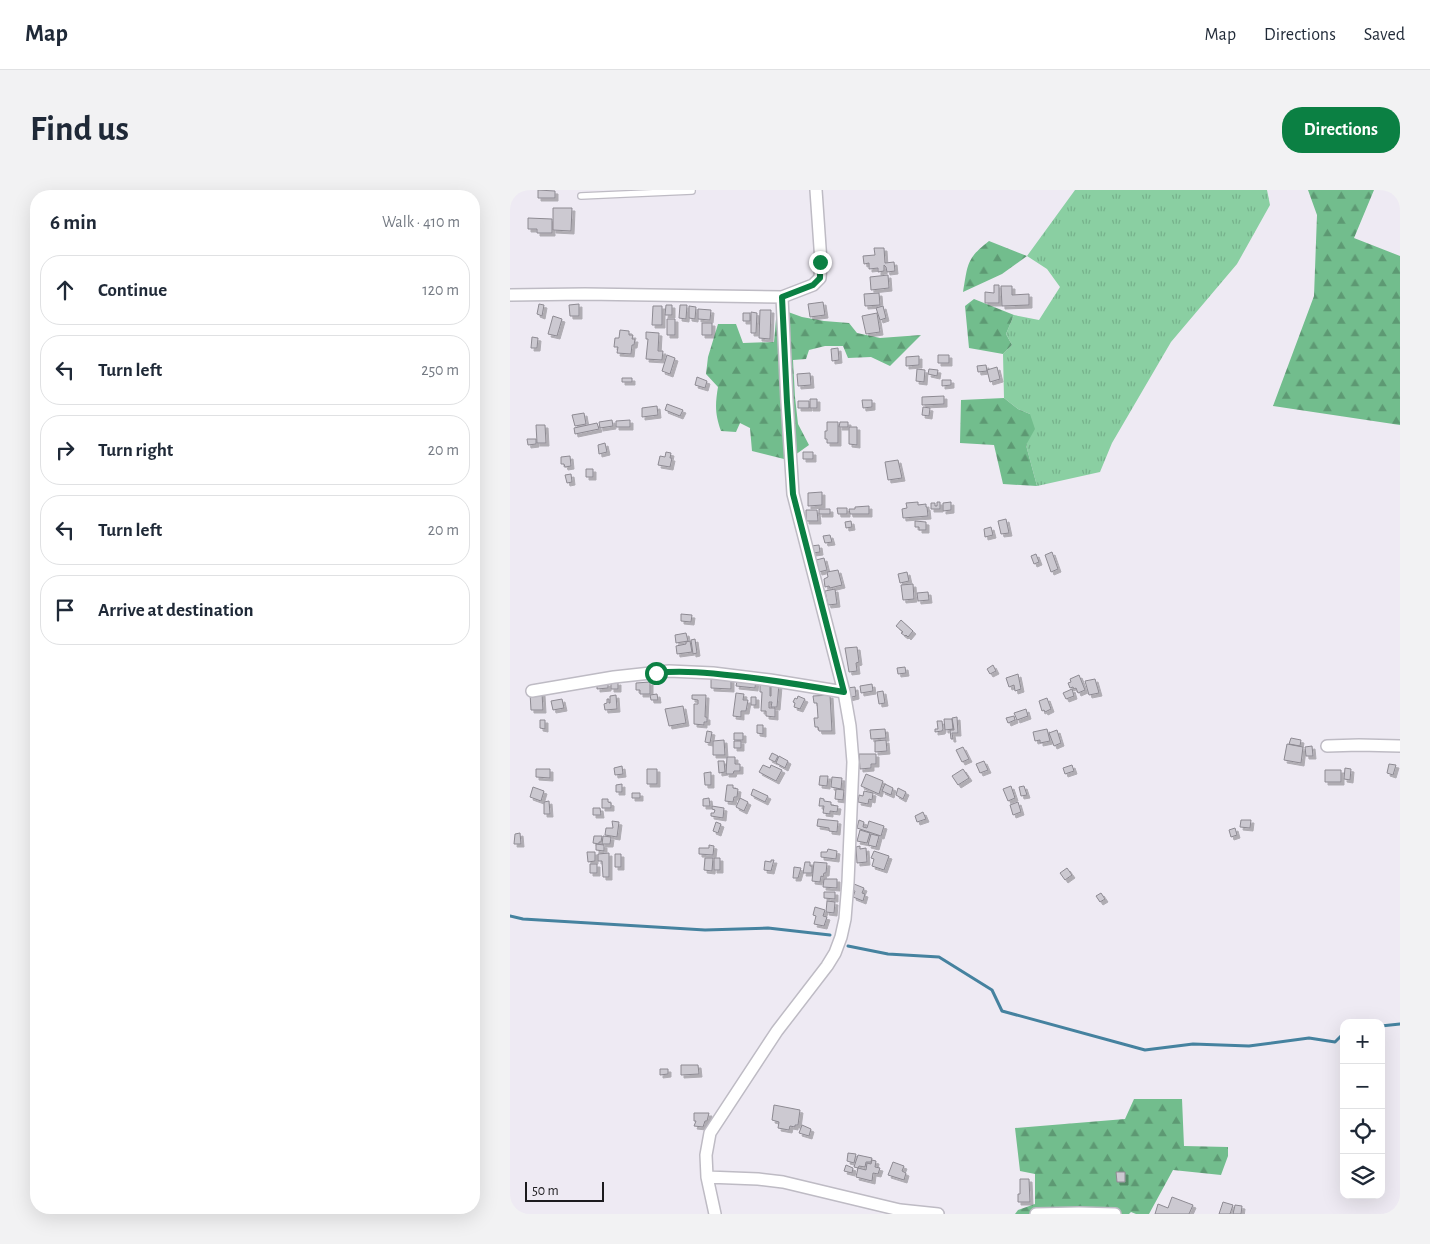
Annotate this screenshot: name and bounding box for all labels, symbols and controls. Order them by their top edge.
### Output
text: Map [25,22,68,46]
text: Map [1205,26,1236,44]
text: Directions [1264,26,1336,44]
text: Saved [1364,26,1405,44]
button: Directions [1282,107,1400,153]
text: Find us [30,112,129,147]
text: 6 min [50,212,97,233]
text: Walk · 410 m [382,214,460,230]
route end [809,251,832,274]
icon: ahead [51,276,79,304]
text: Continue [98,281,167,300]
text: 120 m [422,282,459,298]
icon: left [51,356,79,384]
text: Turn left [98,361,162,380]
text: 250 m [421,362,459,378]
icon: right [51,436,79,464]
text: Turn right [98,441,173,460]
text: 20 m [428,442,459,458]
icon: left [51,516,79,544]
text: Turn left [98,521,162,540]
text: 20 m [428,522,459,538]
icon: arrive [51,596,79,624]
text: Arrive at destination [98,601,254,620]
route start [645,662,668,685]
map controls [1340,1019,1385,1199]
button: + [1340,1019,1385,1064]
button: − [1340,1064,1385,1109]
button: locate [1340,1109,1385,1154]
button: layers [1340,1154,1385,1199]
scale bar [525,1179,604,1202]
text: 50 m [532,1184,559,1198]

